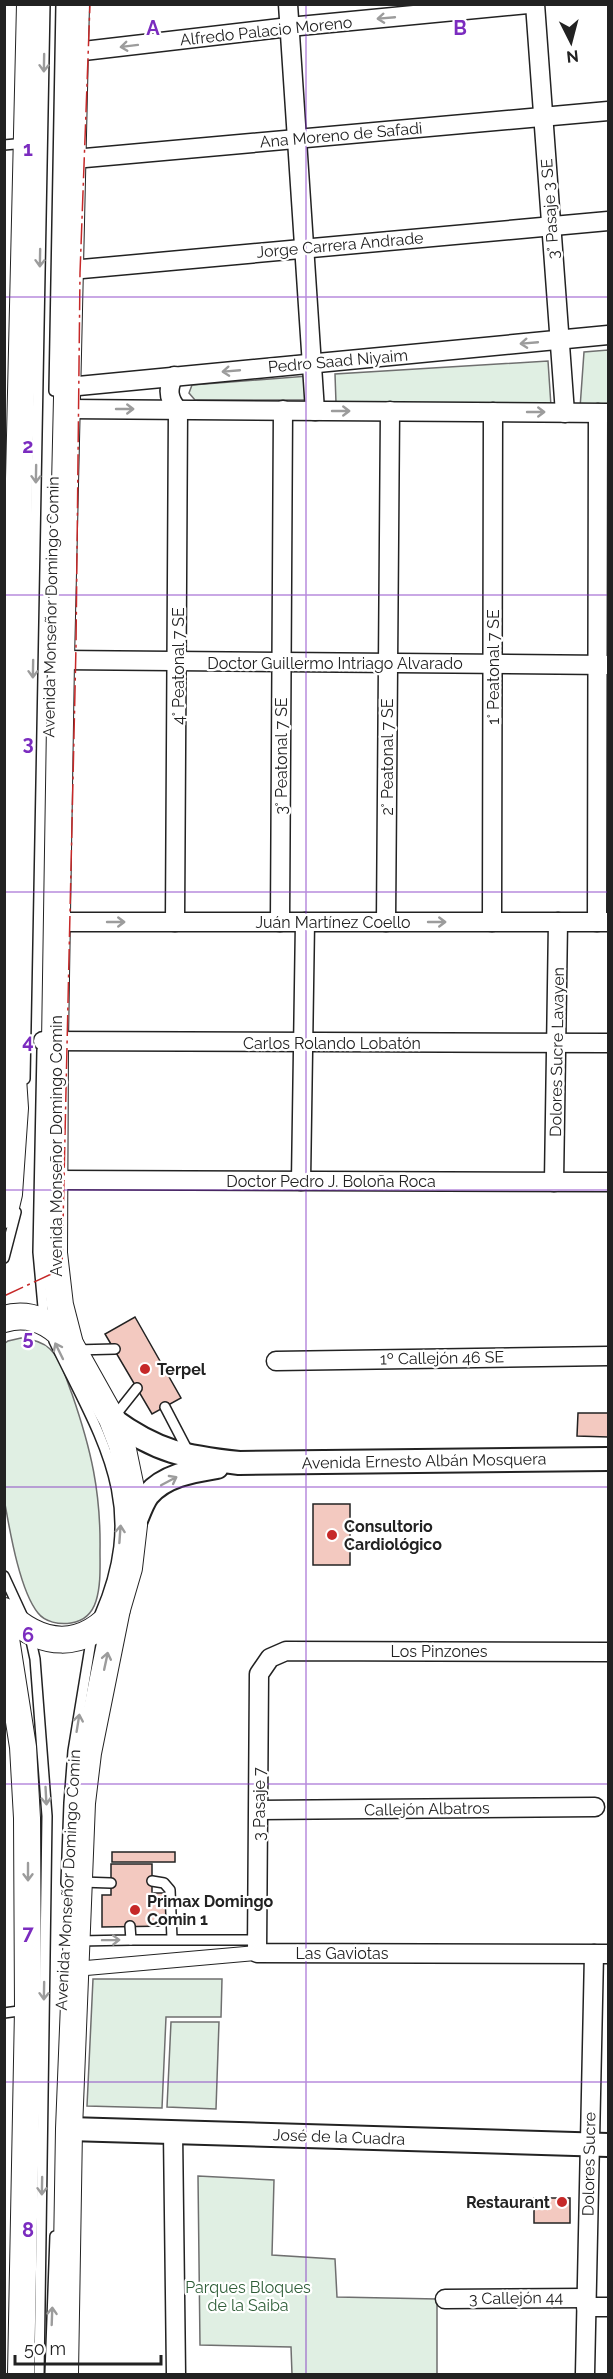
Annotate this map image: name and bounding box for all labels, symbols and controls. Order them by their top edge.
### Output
street label: Alfredo Palacio Moreno [179,12,353,50]
north arrow [541,12,601,72]
one-way arrow [376,13,396,24]
text: A [146,16,160,40]
text: B [453,16,467,40]
one-way arrow [120,41,140,52]
text: N [565,46,580,67]
one-way arrow [38,52,50,72]
street label: Ana Moreno de Safadi [259,118,423,152]
text: 1 [23,137,33,161]
street label: 3° Pasaje 3 SE [537,158,563,260]
street label: Jorge Carrera Andrade [256,228,424,262]
one-way arrow [35,247,46,267]
one-way arrow [520,338,540,349]
street label: Pedro Saad Niyaim [267,345,409,377]
one-way arrow [221,366,241,377]
one-way arrow [115,403,135,415]
one-way arrow [331,405,351,417]
one-way arrow [526,407,546,418]
text: 2 [22,434,34,458]
one-way arrow [31,463,42,483]
street label: Avenida Monseñor Domingo Comin [39,476,63,738]
street label: 4° Peatonal 7 SE [169,607,188,725]
street label: 1° Peatonal 7 SE [484,609,503,725]
street label: Doctor Guillermo Intriago Alvarado [207,654,463,673]
one-way arrow [27,658,38,678]
street label: 3° Peatonal 7 SE [272,697,291,815]
street label: 2° Peatonal 7 SE [378,698,397,816]
text: 3 [22,731,34,755]
street label: Juán Martínez Coello [255,913,411,932]
one-way arrow [106,916,126,928]
one-way arrow [427,916,447,928]
street label: Dolores Sucre Lavayen [546,967,568,1137]
street label: Avenida Monseñor Domingo Comin [47,1015,66,1277]
text: 4 [22,1029,34,1053]
street label: Carlos Rolando Lobatón [243,1034,421,1053]
street label: Doctor Pedro J. Boloña Roca [226,1172,436,1191]
text: 5 [22,1326,34,1350]
one-way arrow [53,1343,65,1361]
street label: 1º Callejón 46 SE [380,1347,505,1369]
place label: Terpel [157,1360,207,1379]
marker: Terpel [138,1362,152,1376]
street label: Avenida Ernesto Albán Mosquera [301,1449,547,1473]
one-way arrow [159,1475,177,1486]
place label: Consultorio Cardiológico [344,1517,442,1554]
one-way arrow [115,1524,126,1544]
marker: Consultorio Cardiológico [325,1528,339,1542]
text: 6 [22,1623,34,1647]
street label: Los Pinzones [391,1642,488,1661]
one-way arrow [101,1651,112,1671]
one-way arrow [72,1713,83,1733]
street label: Avenida Monseñor Domingo Comin [52,1749,84,2011]
street label: 3 Pasaje 7 [250,1767,269,1841]
one-way arrow [40,1786,51,1806]
street label: Callejón Albatros [364,1798,490,1820]
one-way arrow [22,1862,34,1882]
place label: Primax Domingo Comin 1 [147,1892,274,1929]
marker: Primax Domingo Comin 1 [128,1903,142,1917]
text: 7 [22,1921,34,1945]
one-way arrow [100,1934,120,1946]
street label: Las Gaviotas [296,1944,389,1963]
one-way arrow [39,1981,50,2001]
street label: Dolores Sucre [579,2112,599,2216]
street label: José de la Cuadra [273,2125,405,2149]
one-way arrow [36,2176,47,2196]
place label: Restaurant [466,2193,550,2212]
marker: Restaurant [555,2195,569,2209]
text: 8 [22,2218,34,2242]
park label: Parques Bloques de la Saiba [185,2278,311,2315]
street label: 3 Callejón 44 [469,2288,564,2308]
one-way arrow [46,2307,58,2327]
scale bar [15,2328,160,2366]
text: 50 m [24,2338,66,2359]

